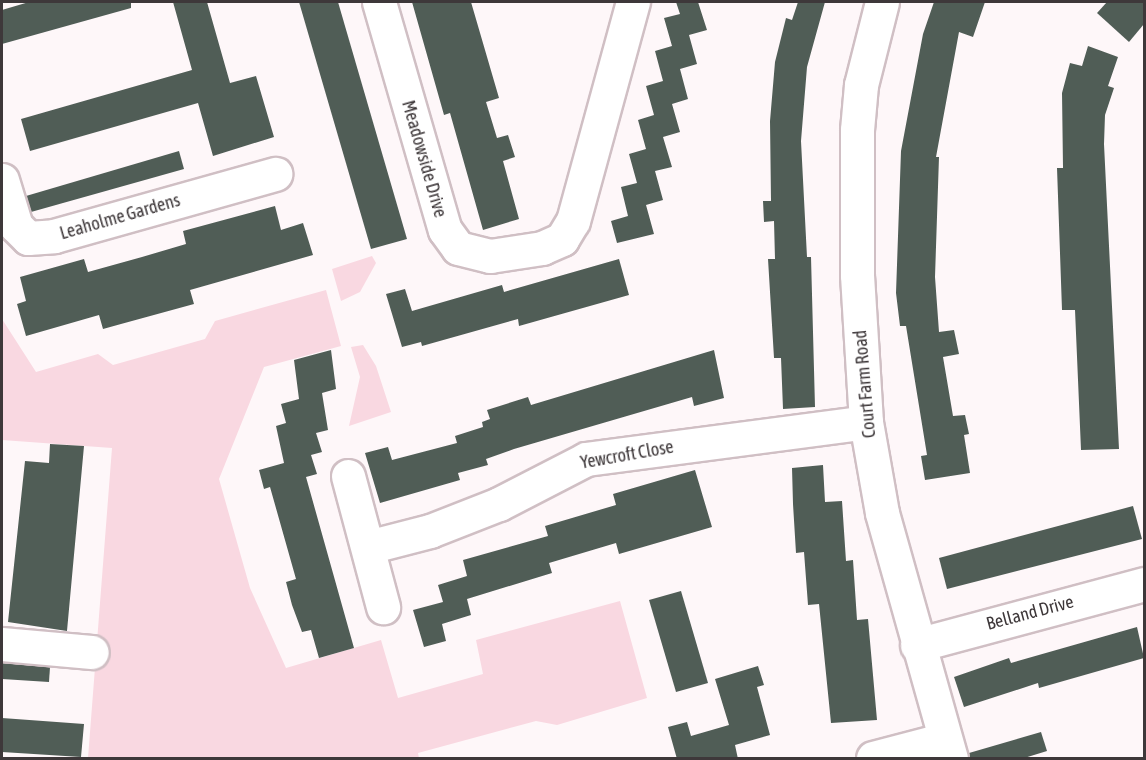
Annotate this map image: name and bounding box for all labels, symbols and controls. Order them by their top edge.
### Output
street label: Meadowside Drive [397,98,451,220]
street label: Leaholme Gardens [57,190,183,244]
street label: Court Farm Road [850,329,880,439]
street label: Yewcroft Close [579,436,675,474]
street label: Belland Drive [984,591,1076,635]

